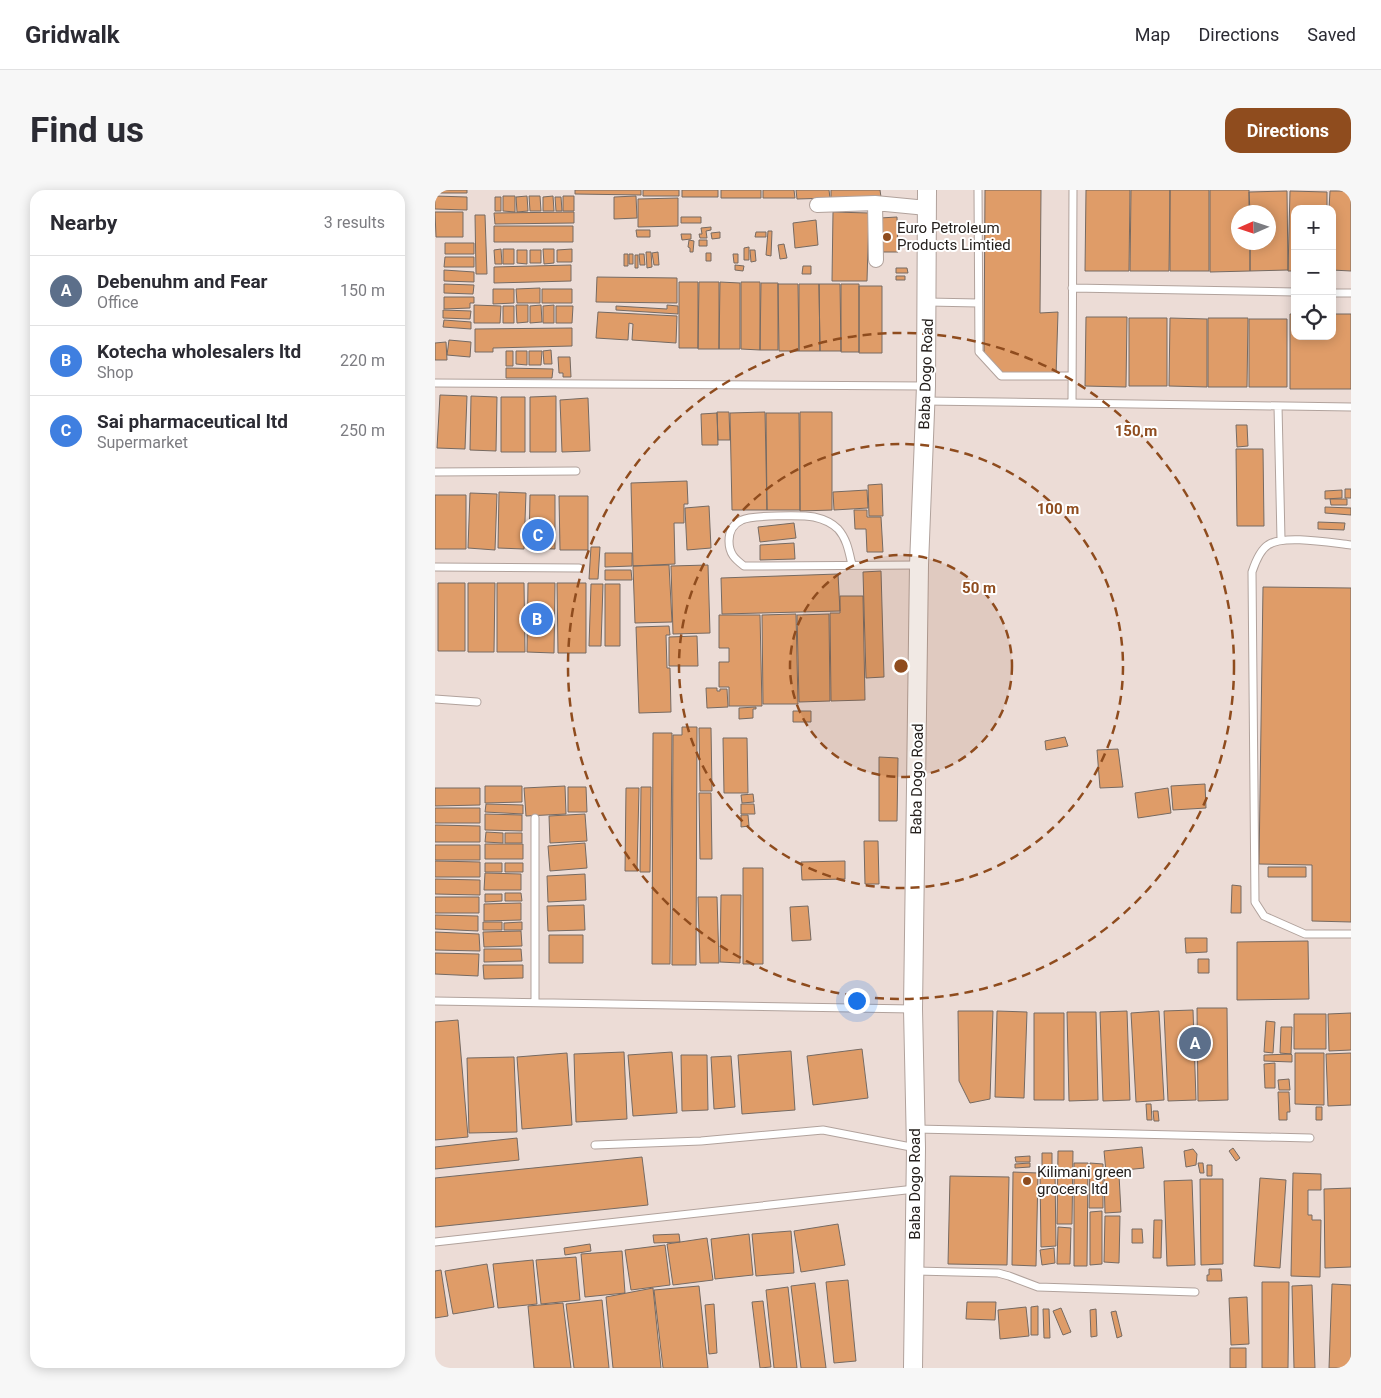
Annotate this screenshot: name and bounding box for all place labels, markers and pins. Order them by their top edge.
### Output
place label: Euro Petroleum Products Limtied [897,219,1011,254]
marker: Euro Petroleum Products Limtied [881,231,893,243]
pin: C [522,516,554,554]
pin: B [521,600,553,638]
centre of rings [892,657,910,675]
pin: A [1179,1024,1211,1062]
place label: Kilimani green grocers ltd [1037,1163,1132,1198]
marker: Kilimani green grocers ltd [1021,1175,1033,1187]

